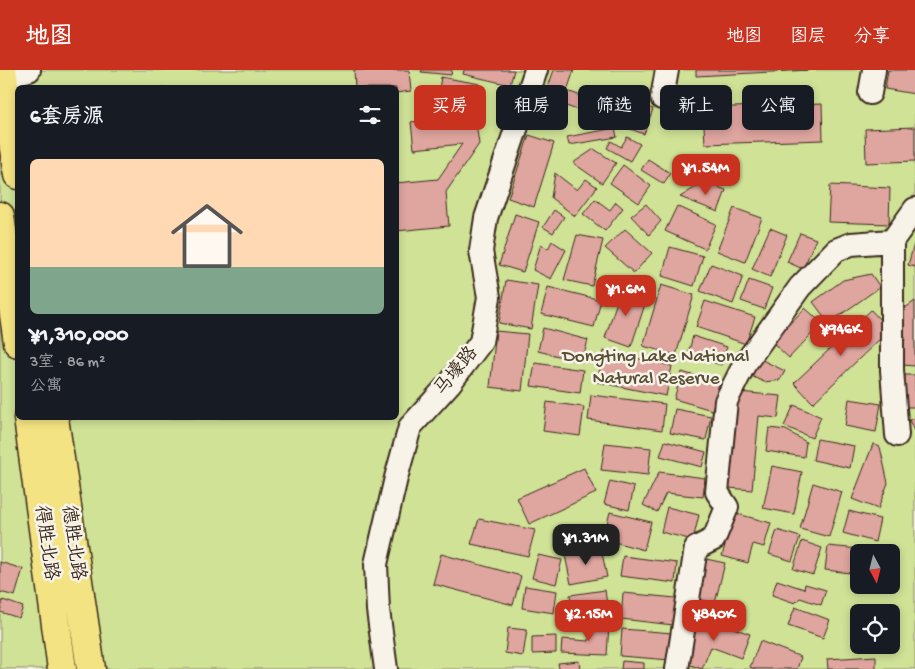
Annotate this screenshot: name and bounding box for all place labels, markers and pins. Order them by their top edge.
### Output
pin: ¥1.54M [665,154,747,196]
pin: ¥1.6M [591,274,661,317]
pin: ¥946K [806,314,876,357]
pin: ¥1.31M [545,524,627,566]
pin: ¥2.15M [548,600,630,642]
pin: ¥840K [679,600,749,642]

